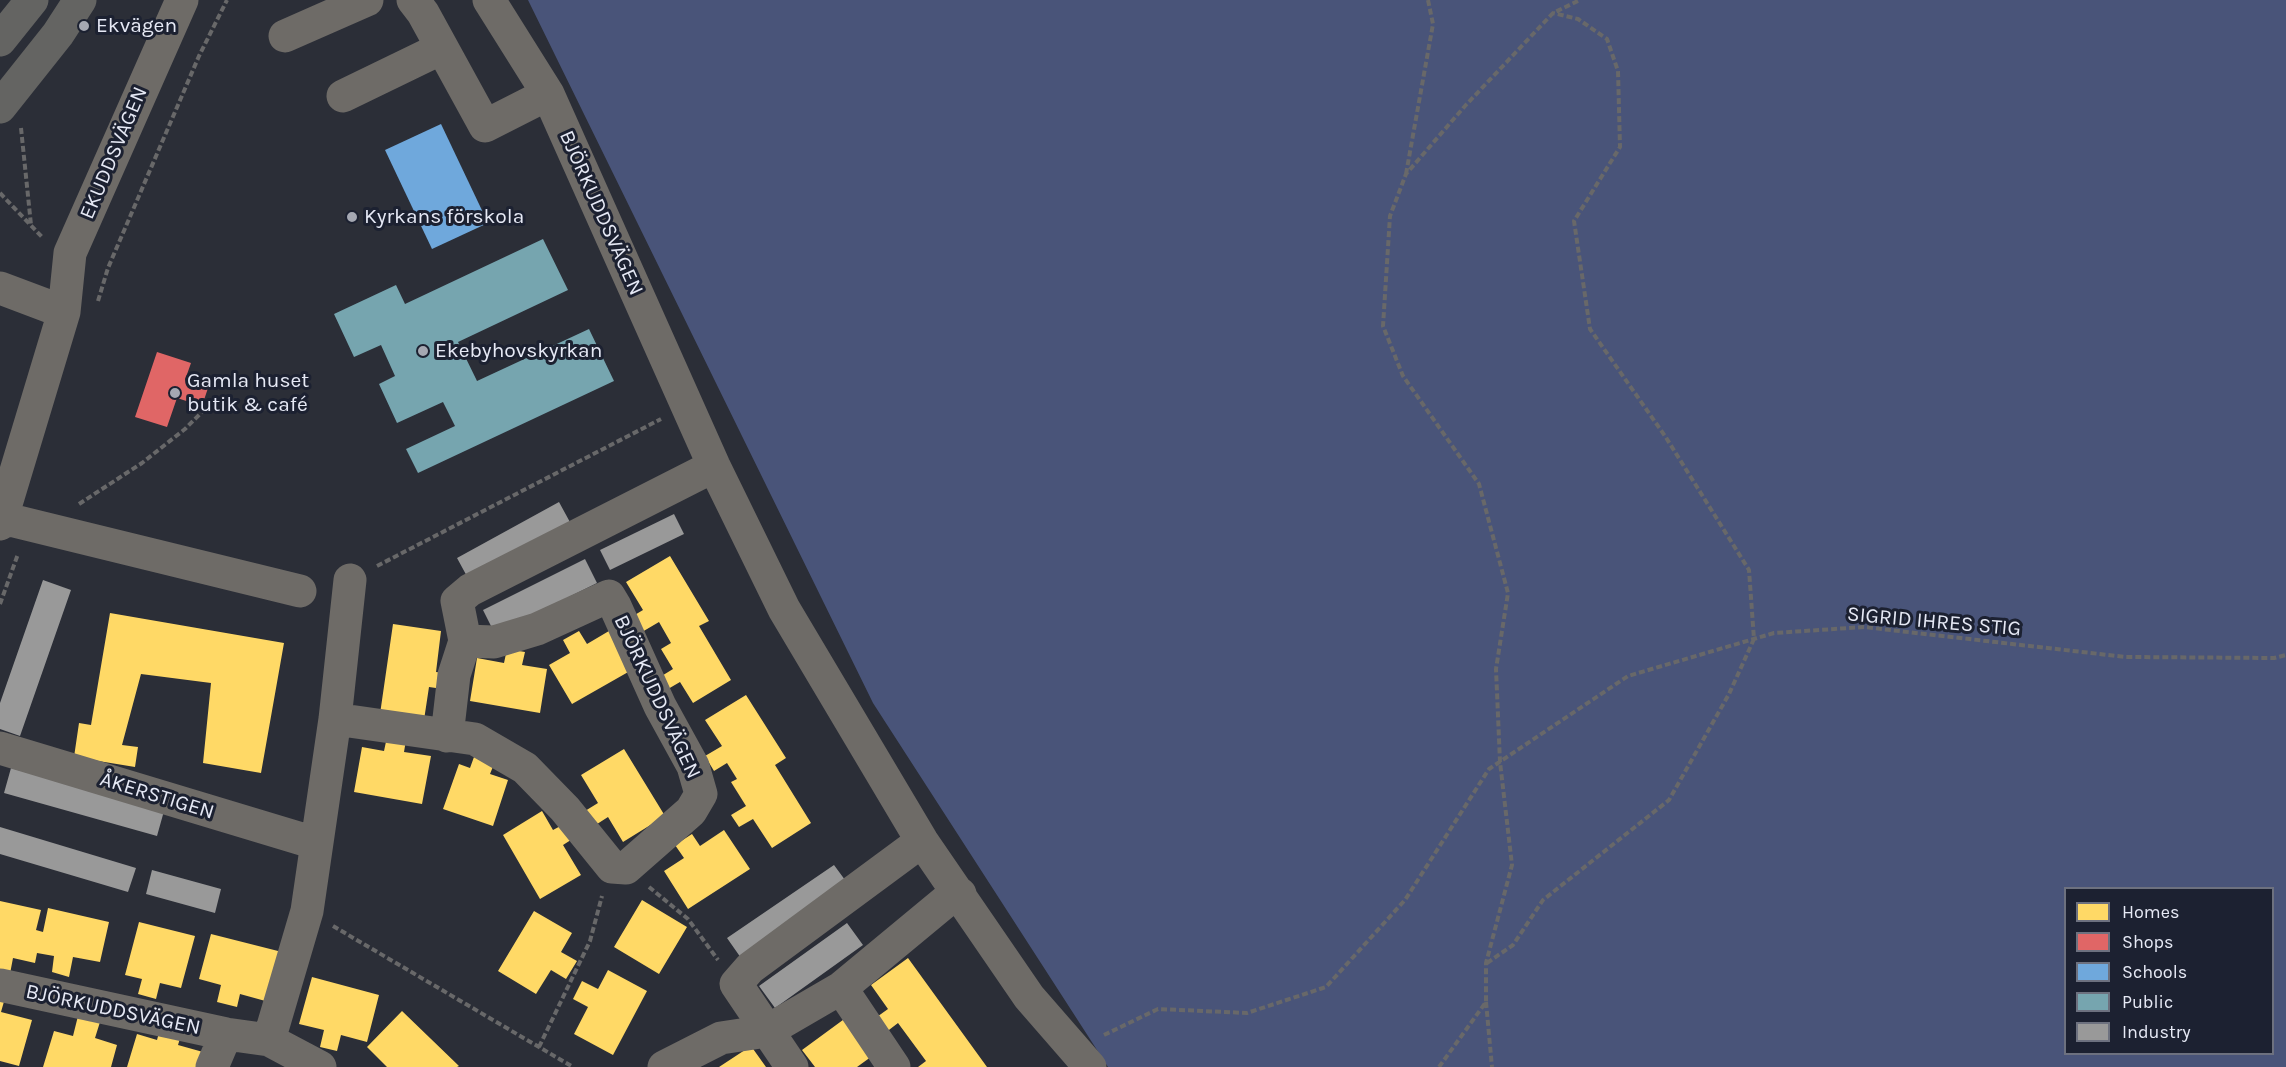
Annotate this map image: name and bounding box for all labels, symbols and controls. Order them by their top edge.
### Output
place label: Ekvägen [96,13,177,39]
marker: Ekvägen [77,19,91,33]
street label: EKUDDSVÄGEN [75,83,153,223]
street label: BJÖRKUDDSVÄGEN [553,127,649,299]
place label: Kyrkans förskola [364,204,524,230]
marker: Kyrkans förskola [345,210,359,224]
place label: Ekebyhovskyrkan [435,338,602,364]
marker: Ekebyhovskyrkan [416,344,430,358]
place label: Gamla huset butik & café [187,368,309,418]
marker: Gamla huset butik & café [168,386,182,400]
street label: SIGRID IHRES STIG [1846,602,2022,642]
street label: BJÖRKUDDSVÄGEN [608,611,706,783]
street label: ÅKERSTIGEN [97,767,217,825]
legend [2064,887,2274,1055]
text: Homes [2122,901,2179,923]
text: Shops [2122,931,2174,953]
text: Schools [2122,961,2187,983]
street label: BJÖRKUDDSVÄGEN [23,979,203,1041]
text: Public [2122,991,2173,1013]
text: Industry [2122,1021,2191,1043]

